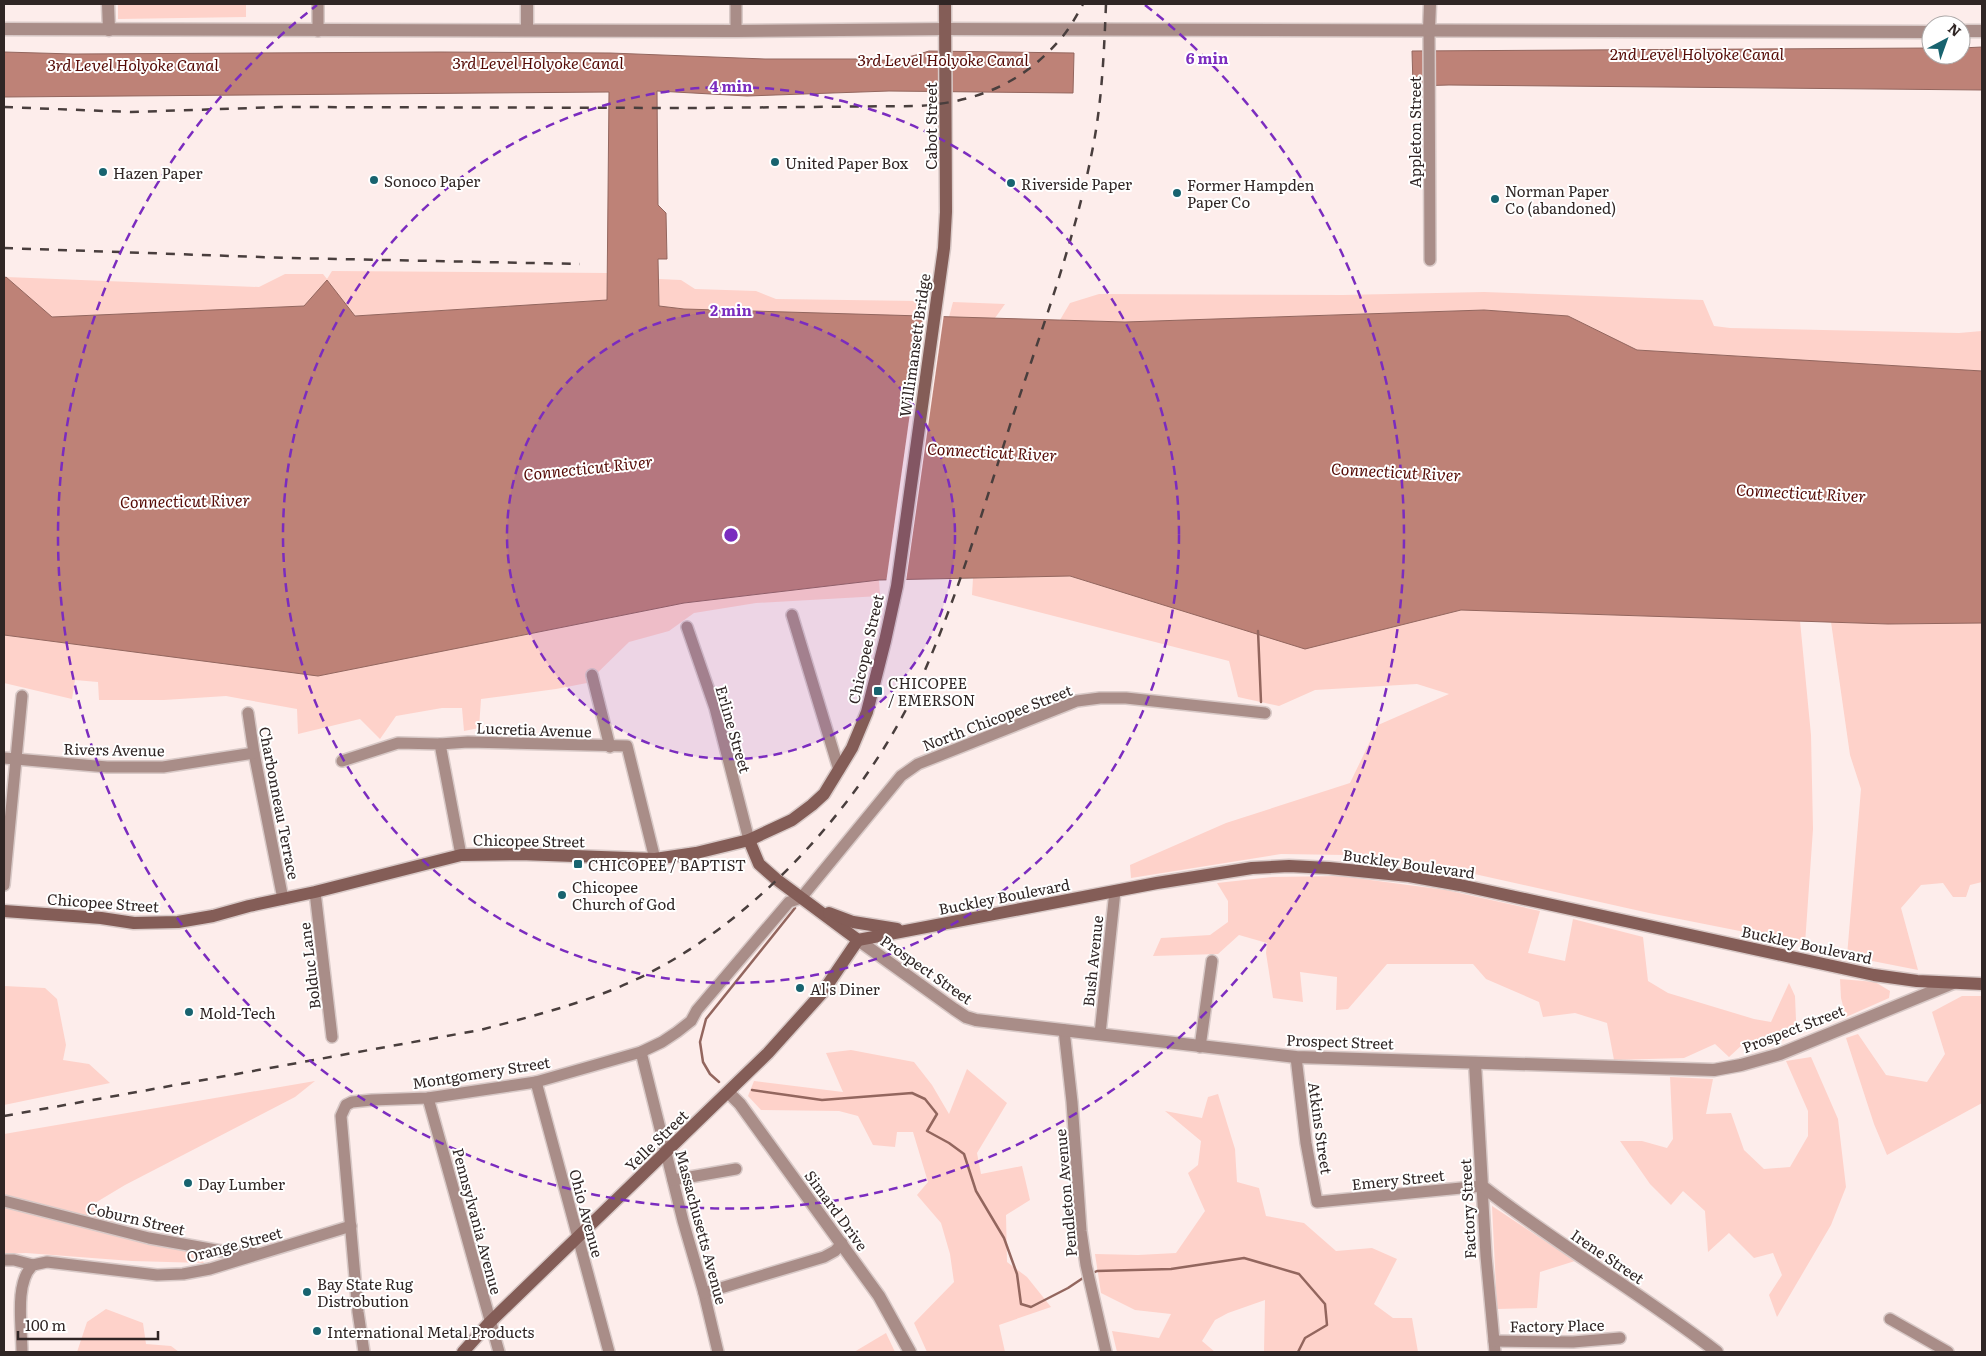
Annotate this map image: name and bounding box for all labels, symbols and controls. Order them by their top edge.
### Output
north arrow [1921,15,1971,65]
text: N [1944,18,1966,41]
water label: 2nd Level Holyoke Canal [1610,41,1785,65]
text: 6 min [1186,46,1229,69]
water label: 3rd Level Holyoke Canal [857,47,1029,71]
water label: 3rd Level Holyoke Canal [452,50,624,74]
water label: 3rd Level Holyoke Canal [47,52,219,76]
text: 4 min [710,74,753,97]
street label: Appleton Street [1403,76,1426,188]
street label: Cabot Street [919,82,942,170]
place label: United Paper Box [785,151,909,174]
marker: United Paper Box [769,156,781,168]
place label: Hazen Paper [113,161,202,184]
marker: Hazen Paper [97,166,109,178]
place label: Sonoco Paper [384,169,480,192]
place label: Riverside Paper [1021,172,1132,195]
place label: Former Hampden Paper Co [1187,173,1314,213]
marker: Sonoco Paper [368,174,380,186]
marker: Riverside Paper [1005,177,1017,189]
place label: Norman Paper Co (abandoned) [1505,179,1616,219]
marker: Former Hampden Paper Co [1171,187,1183,199]
marker: Norman Paper Co (abandoned) [1489,193,1501,205]
street label: Willimansett Bridge [893,271,935,418]
text: 2 min [710,298,753,321]
water label: Connecticut River [926,436,1058,466]
water label: Connecticut River [522,448,654,486]
water label: Connecticut River [1330,456,1462,486]
water label: Connecticut River [1735,477,1867,507]
water label: Connecticut River [120,487,250,513]
centre of rings [722,526,740,544]
street label: Chicopee Street [841,592,889,706]
place label: CHICOPEE / EMERSON [888,671,975,711]
street label: North Chicopee Street [919,678,1075,756]
street label: Erline Street [711,683,757,775]
marker: CHICOPEE / EMERSON [872,685,884,697]
street label: Lucretia Avenue [476,715,592,743]
street label: Charbonneau Terrace [254,725,306,882]
street label: Rivers Avenue [63,737,165,761]
street label: Chicopee Street [473,828,585,852]
street label: Buckley Boulevard [1341,842,1477,884]
place label: CHICOPEE / BAPTIST [588,853,746,876]
marker: CHICOPEE / BAPTIST [572,858,584,870]
street label: Buckley Boulevard [936,872,1072,920]
place label: Chicopee Church of God [572,875,676,915]
street label: Chicopee Street [46,887,160,917]
marker: Chicopee Church of God [556,889,568,901]
street label: Bush Avenue [1076,914,1108,1008]
street label: Buckley Boulevard [1739,919,1875,969]
street label: Bolduc Lane [292,921,326,1011]
street label: Prospect Street [876,929,978,1009]
place label: Al's Diner [810,977,880,1000]
marker: Al's Diner [794,982,806,994]
street label: Prospect Street [1739,998,1847,1058]
place label: Mold-Tech [199,1001,276,1024]
marker: Mold-Tech [183,1006,195,1018]
street label: Prospect Street [1286,1028,1394,1054]
street label: Montgomery Street [410,1050,552,1094]
street label: Atkins Street [1303,1080,1339,1176]
street label: Yelle Street [619,1104,693,1176]
street label: Pendleton Avenue [1048,1128,1082,1258]
street label: Pennsylvania Avenue [447,1145,509,1297]
street label: Massachusetts Avenue [670,1147,734,1307]
street label: Factory Street [1453,1158,1481,1260]
street label: Emery Street [1350,1163,1446,1195]
street label: Simard Drive [800,1165,874,1255]
street label: Ohio Avenue [564,1166,610,1260]
place label: Day Lumber [198,1172,285,1195]
marker: Day Lumber [182,1177,194,1189]
street label: Coburn Street [85,1196,187,1240]
street label: Orange Street [184,1220,284,1268]
street label: Irene Street [1567,1223,1649,1289]
place label: Bay State Rug Distrobution [317,1272,414,1312]
marker: Bay State Rug Distrobution [301,1286,313,1298]
scale bar [18,1308,158,1340]
text: 100 m [25,1313,66,1336]
street label: Factory Place [1509,1313,1605,1337]
place label: International Metal Products [327,1320,534,1343]
marker: International Metal Products [311,1325,323,1337]

